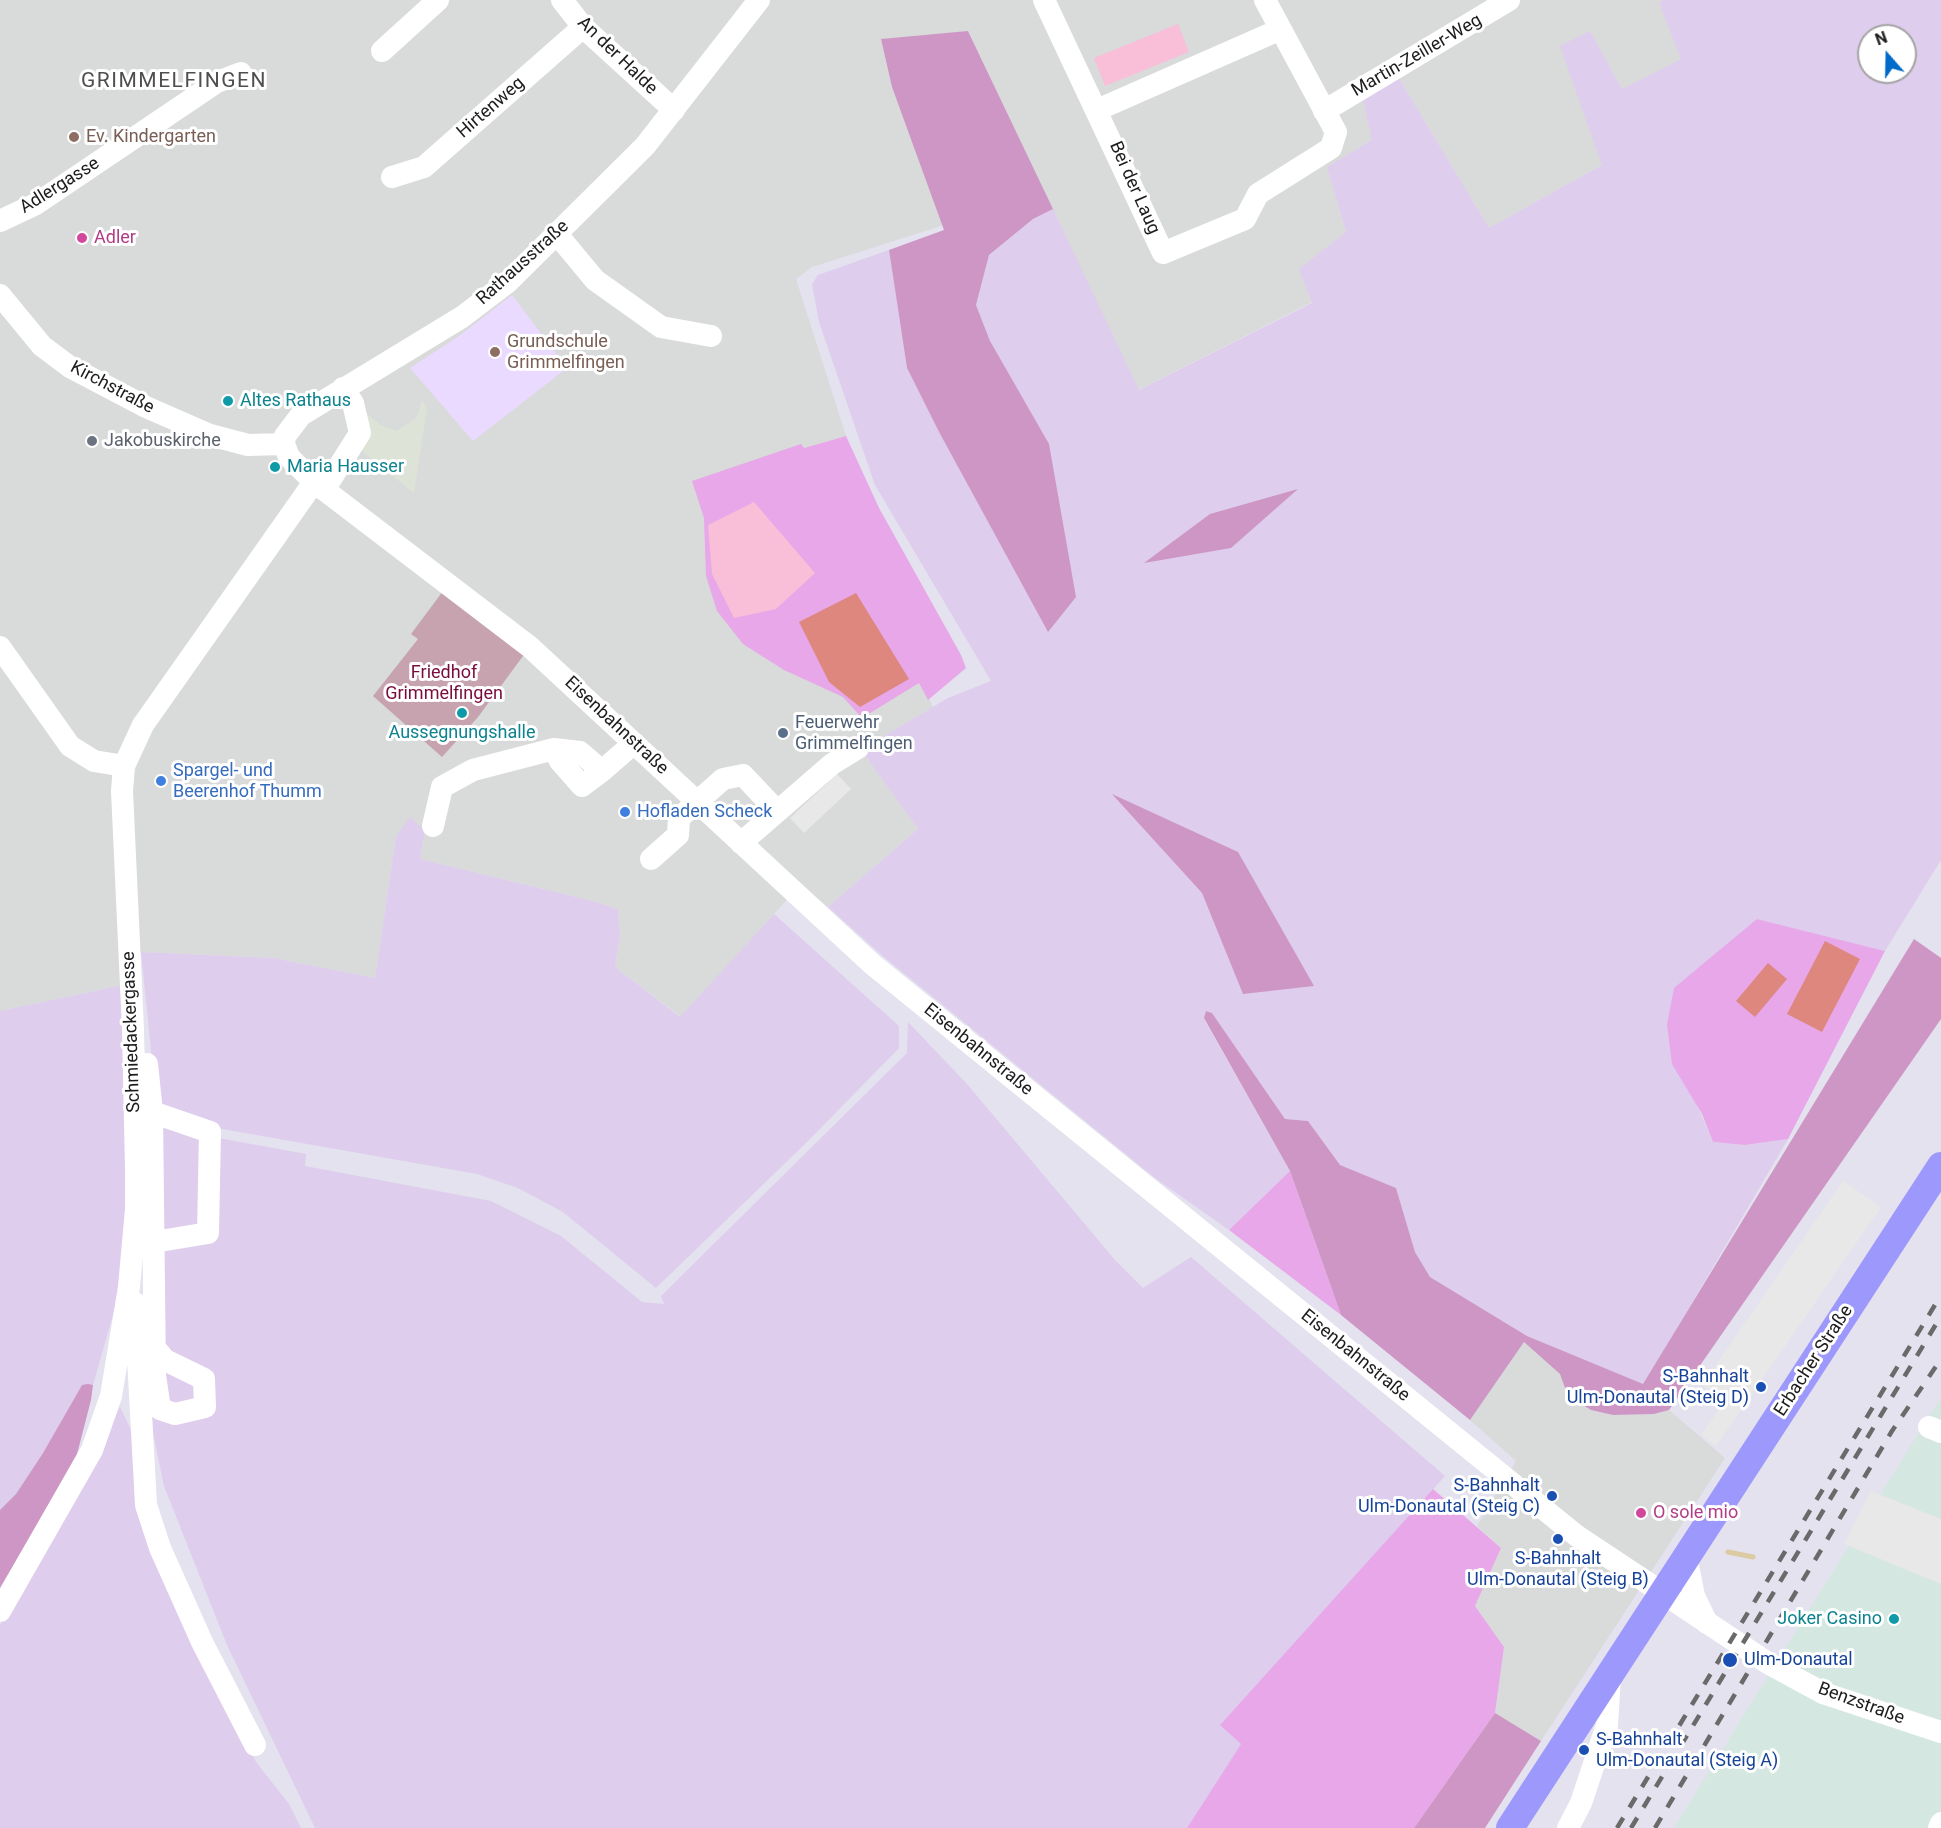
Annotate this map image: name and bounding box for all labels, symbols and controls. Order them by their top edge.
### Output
street label: Martin-Zeiller-Weg [1348,10,1486,102]
street label: An der Halde [572,12,662,100]
north arrow [1857,24,1917,84]
text: N [1873,28,1890,49]
district label: GRIMMELFINGEN [81,69,267,95]
street label: Hirtenweg [453,73,529,143]
place label: Ev. Kindergarten [86,126,216,148]
marker: Ev. Kindergarten [67,130,81,144]
street label: Bei der Laug [1104,138,1164,238]
street label: Adlergasse [16,153,104,219]
street label: Rathausstraße [472,216,574,310]
place label: Adler [94,227,136,249]
marker: Adler [75,231,89,245]
place label: Grundschule Grimmelfingen [507,331,625,374]
marker: Grundschule Grimmelfingen [488,345,502,359]
street label: Kirchstraße [66,357,158,419]
place label: Altes Rathaus [240,390,351,412]
marker: Altes Rathaus [221,394,235,408]
place label: Jakobuskirche [104,430,221,452]
marker: Jakobuskirche [85,434,99,448]
place label: Maria Hausser [287,456,404,478]
marker: Maria Hausser [268,460,282,474]
park label: Friedhof Grimmelfingen [385,662,503,704]
street label: Eisenbahnstraße [560,672,672,780]
marker: Aussegnungshalle [455,706,469,720]
place label: Feuerwehr Grimmelfingen [795,712,913,754]
place label: Aussegnungshalle [388,722,536,744]
marker: Feuerwehr Grimmelfingen [776,726,790,740]
place label: Spargel- und Beerenhof Thumm [173,760,322,802]
marker: Spargel- und Beerenhof Thumm [154,774,168,788]
place label: Hofladen Scheck [637,801,772,823]
marker: Hofladen Scheck [618,805,632,819]
street label: Schmiedackergasse [118,951,146,1113]
street label: Eisenbahnstraße [919,999,1037,1101]
street label: Erbacher Straße [1770,1301,1858,1421]
street label: Eisenbahnstraße [1296,1305,1414,1407]
place label: S-Bahnhalt Ulm-Donautal (Steig D) [1567,1366,1749,1408]
marker: S-Bahnhalt Ulm-Donautal (Steig D) [1754,1380,1768,1394]
place label: S-Bahnhalt Ulm-Donautal (Steig C) [1358,1475,1540,1518]
marker: S-Bahnhalt Ulm-Donautal (Steig C) [1545,1489,1559,1503]
place label: O sole mio [1653,1502,1738,1524]
marker: O sole mio [1634,1506,1648,1520]
marker: S-Bahnhalt Ulm-Donautal (Steig B) [1551,1532,1565,1546]
place label: S-Bahnhalt Ulm-Donautal (Steig B) [1467,1548,1649,1590]
place label: Joker Casino [1777,1608,1882,1630]
marker: Joker Casino [1887,1612,1901,1626]
place label: Ulm-Donautal [1744,1649,1853,1671]
marker: Ulm-Donautal [1721,1651,1739,1669]
street label: Benzstraße [1815,1678,1907,1730]
place label: S-Bahnhalt Ulm-Donautal (Steig A) [1596,1729,1778,1772]
marker: S-Bahnhalt Ulm-Donautal (Steig A) [1577,1743,1591,1757]

